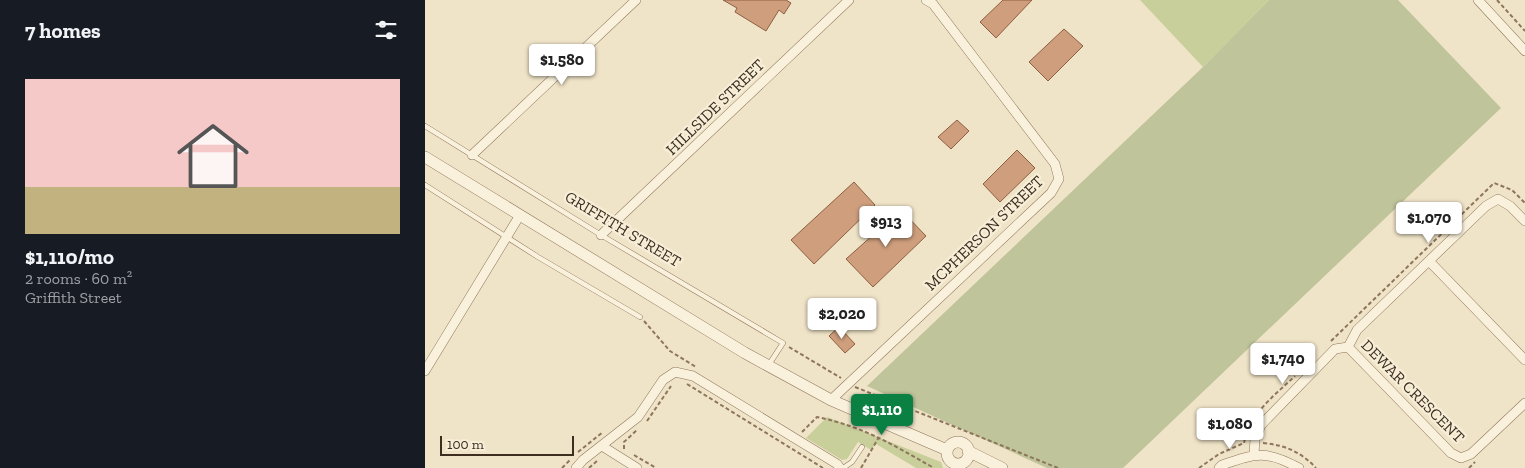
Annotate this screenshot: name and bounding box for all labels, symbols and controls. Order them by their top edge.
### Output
icon: filters [372,16,400,44]
text: 7 homes [25,18,101,43]
pin: $1,580 [521,44,603,86]
text: $1,580 [540,50,584,69]
street label: HILLSIDE STREET [662,55,768,159]
icon: home [168,111,258,201]
street label: MCPHERSON STREET [921,172,1047,294]
street label: GRIFFITH STREET [562,187,684,271]
pin: $1,070 [1388,202,1470,244]
pin: $913 [856,206,916,248]
text: $1,070 [1407,208,1451,227]
text: $913 [870,212,902,231]
text: $1,110/mo [25,244,114,269]
text: 2 rooms · 60 m² [25,269,132,288]
text: Griffith Street [25,288,122,307]
pin: $2,020 [801,298,883,340]
text: $2,020 [818,304,866,323]
street label: DEWAR CRESCENT [1358,336,1469,447]
pin: $1,740 [1242,342,1324,385]
text: $1,740 [1261,349,1305,368]
pin: $1,110 [841,394,923,436]
text: $1,110 [862,400,902,419]
pin: $1,080 [1189,408,1271,450]
text: $1,080 [1208,414,1252,433]
scale bar [440,433,574,456]
text: 100 m [447,436,484,453]

